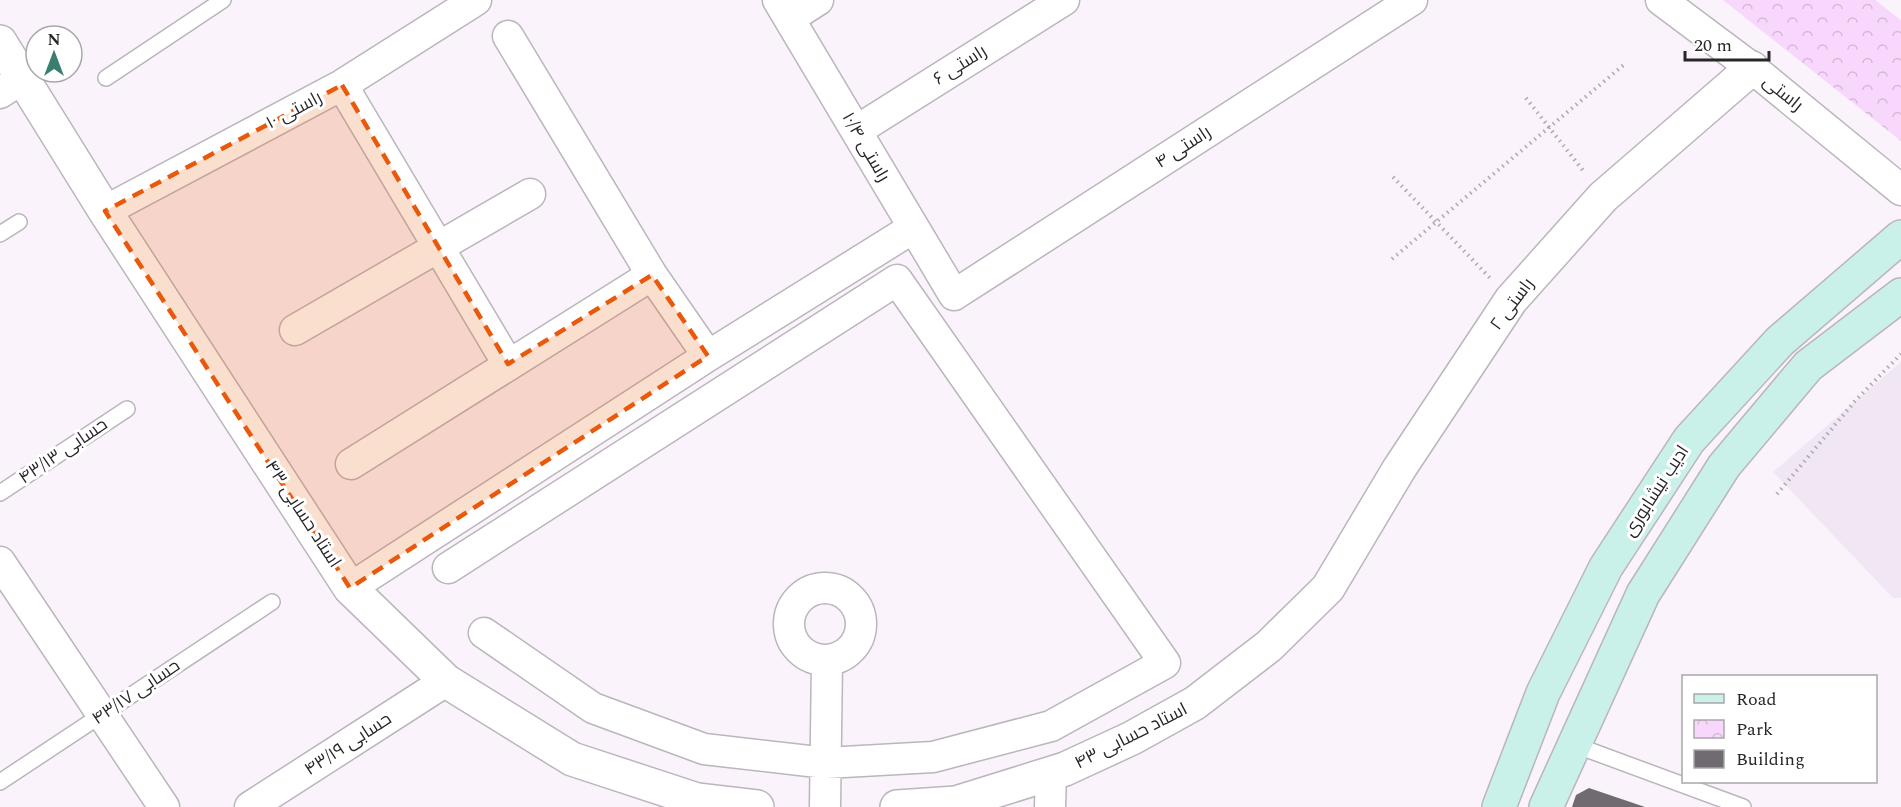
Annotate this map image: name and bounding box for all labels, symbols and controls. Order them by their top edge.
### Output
north arrow [24,24,84,84]
scale bar [1685,24,1769,62]
text: N [47,28,61,52]
text: 20 m [1694,32,1732,59]
street label: راستی ۶ [928,38,992,92]
street label: راستی [1757,68,1809,118]
street label: راستی ۱۰ [261,84,327,136]
street label: راستی ۱۰/۴ [835,107,897,187]
street label: راستی ۴ [1150,119,1216,175]
street label: راستی ۲ [1483,272,1541,336]
street label: حسابی ۴۳/۱۳ [13,411,113,491]
street label: ادیب نیشابوری [1616,440,1696,542]
street label: استاد حسابی ۴۳ [258,455,348,573]
street label: حسابی ۴۳/۱۷ [86,652,186,732]
legend [1682,675,1877,783]
text: Road [1736,686,1777,713]
street label: استاد حسابی ۴۳ [1070,696,1192,776]
street label: حسابی ۴۳/۱۹ [299,706,397,782]
text: Park [1736,716,1773,743]
text: Building [1736,746,1805,773]

